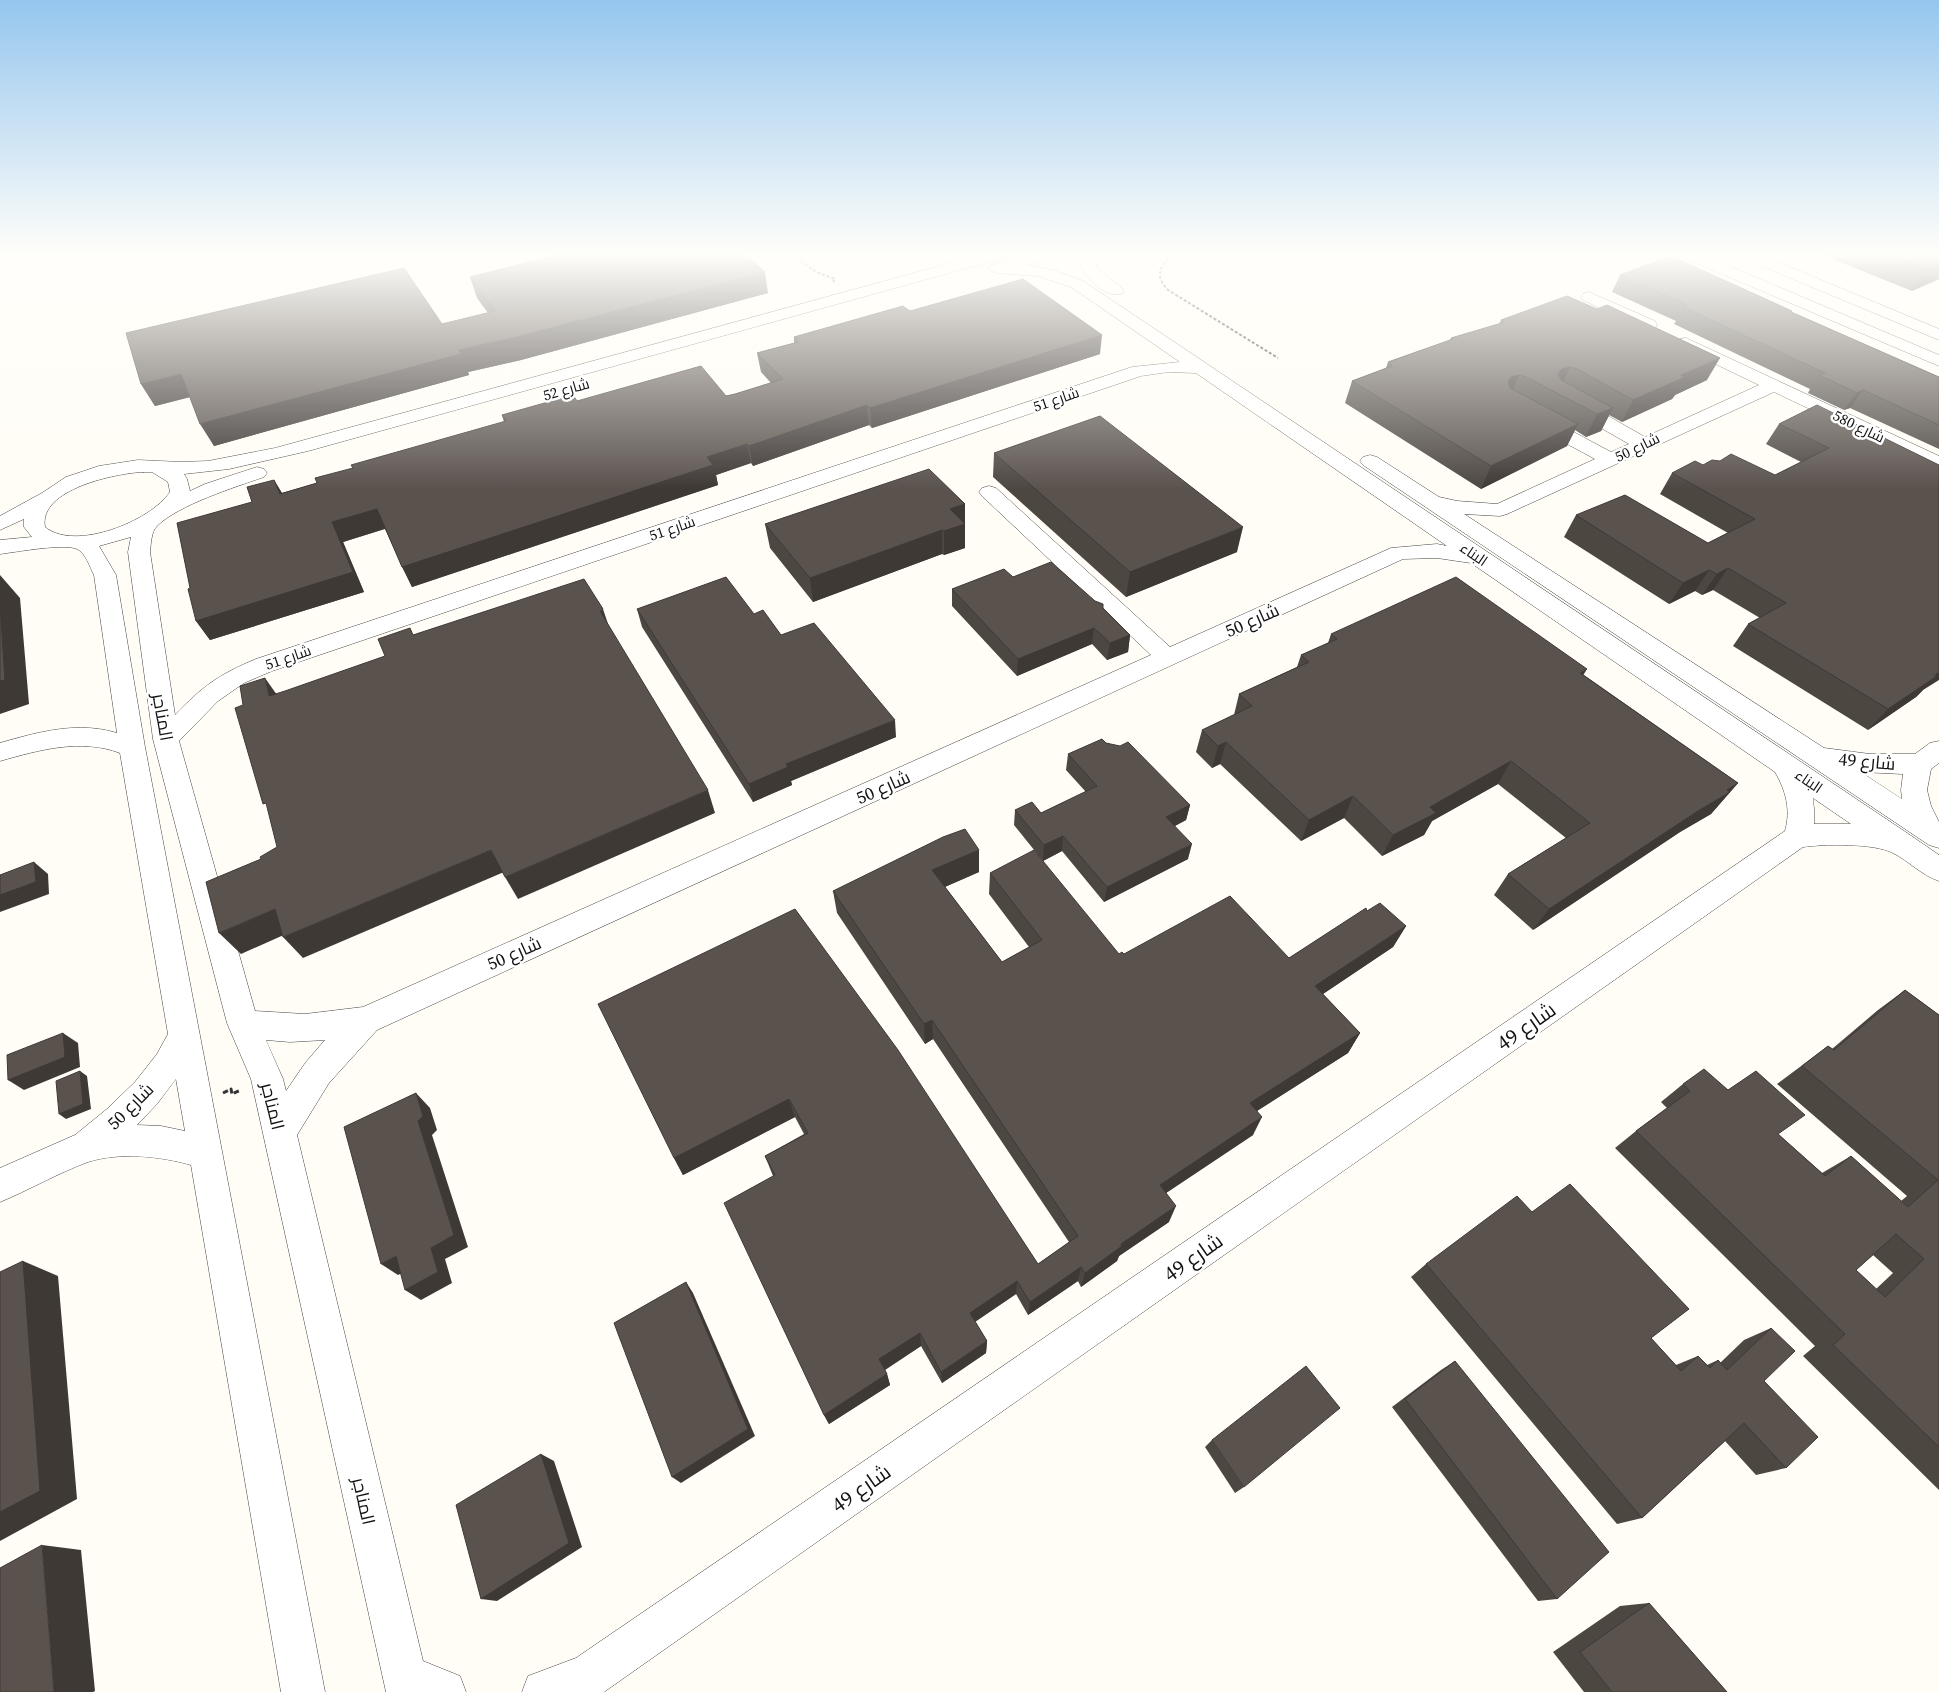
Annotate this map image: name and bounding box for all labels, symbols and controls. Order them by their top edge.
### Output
street label: شارع 52 [540,372,592,407]
street label: شارع 51 [1030,381,1082,418]
street label: شارع 580 [1829,404,1888,448]
street label: شارع 50 [1611,427,1663,468]
street label: شارع 51 [646,510,698,547]
street label: البناء [1456,537,1492,571]
street label: شارع 50 [1221,597,1283,643]
street label: شارع 51 [262,639,314,676]
street label: المناجر [146,690,179,743]
street label: شارع 49 [1837,746,1897,776]
street label: شارع 50 [852,764,914,810]
street label: البناء [1791,764,1827,798]
street label: شارع 50 [483,930,545,976]
street label: شارع 49 [1490,995,1562,1057]
street label: شارع 50 [101,1077,159,1135]
street label: المناجر [255,1079,291,1132]
street label: شارع 49 [1157,1226,1229,1288]
street label: شارع 49 [825,1457,897,1519]
street label: المناجر [346,1474,382,1527]

